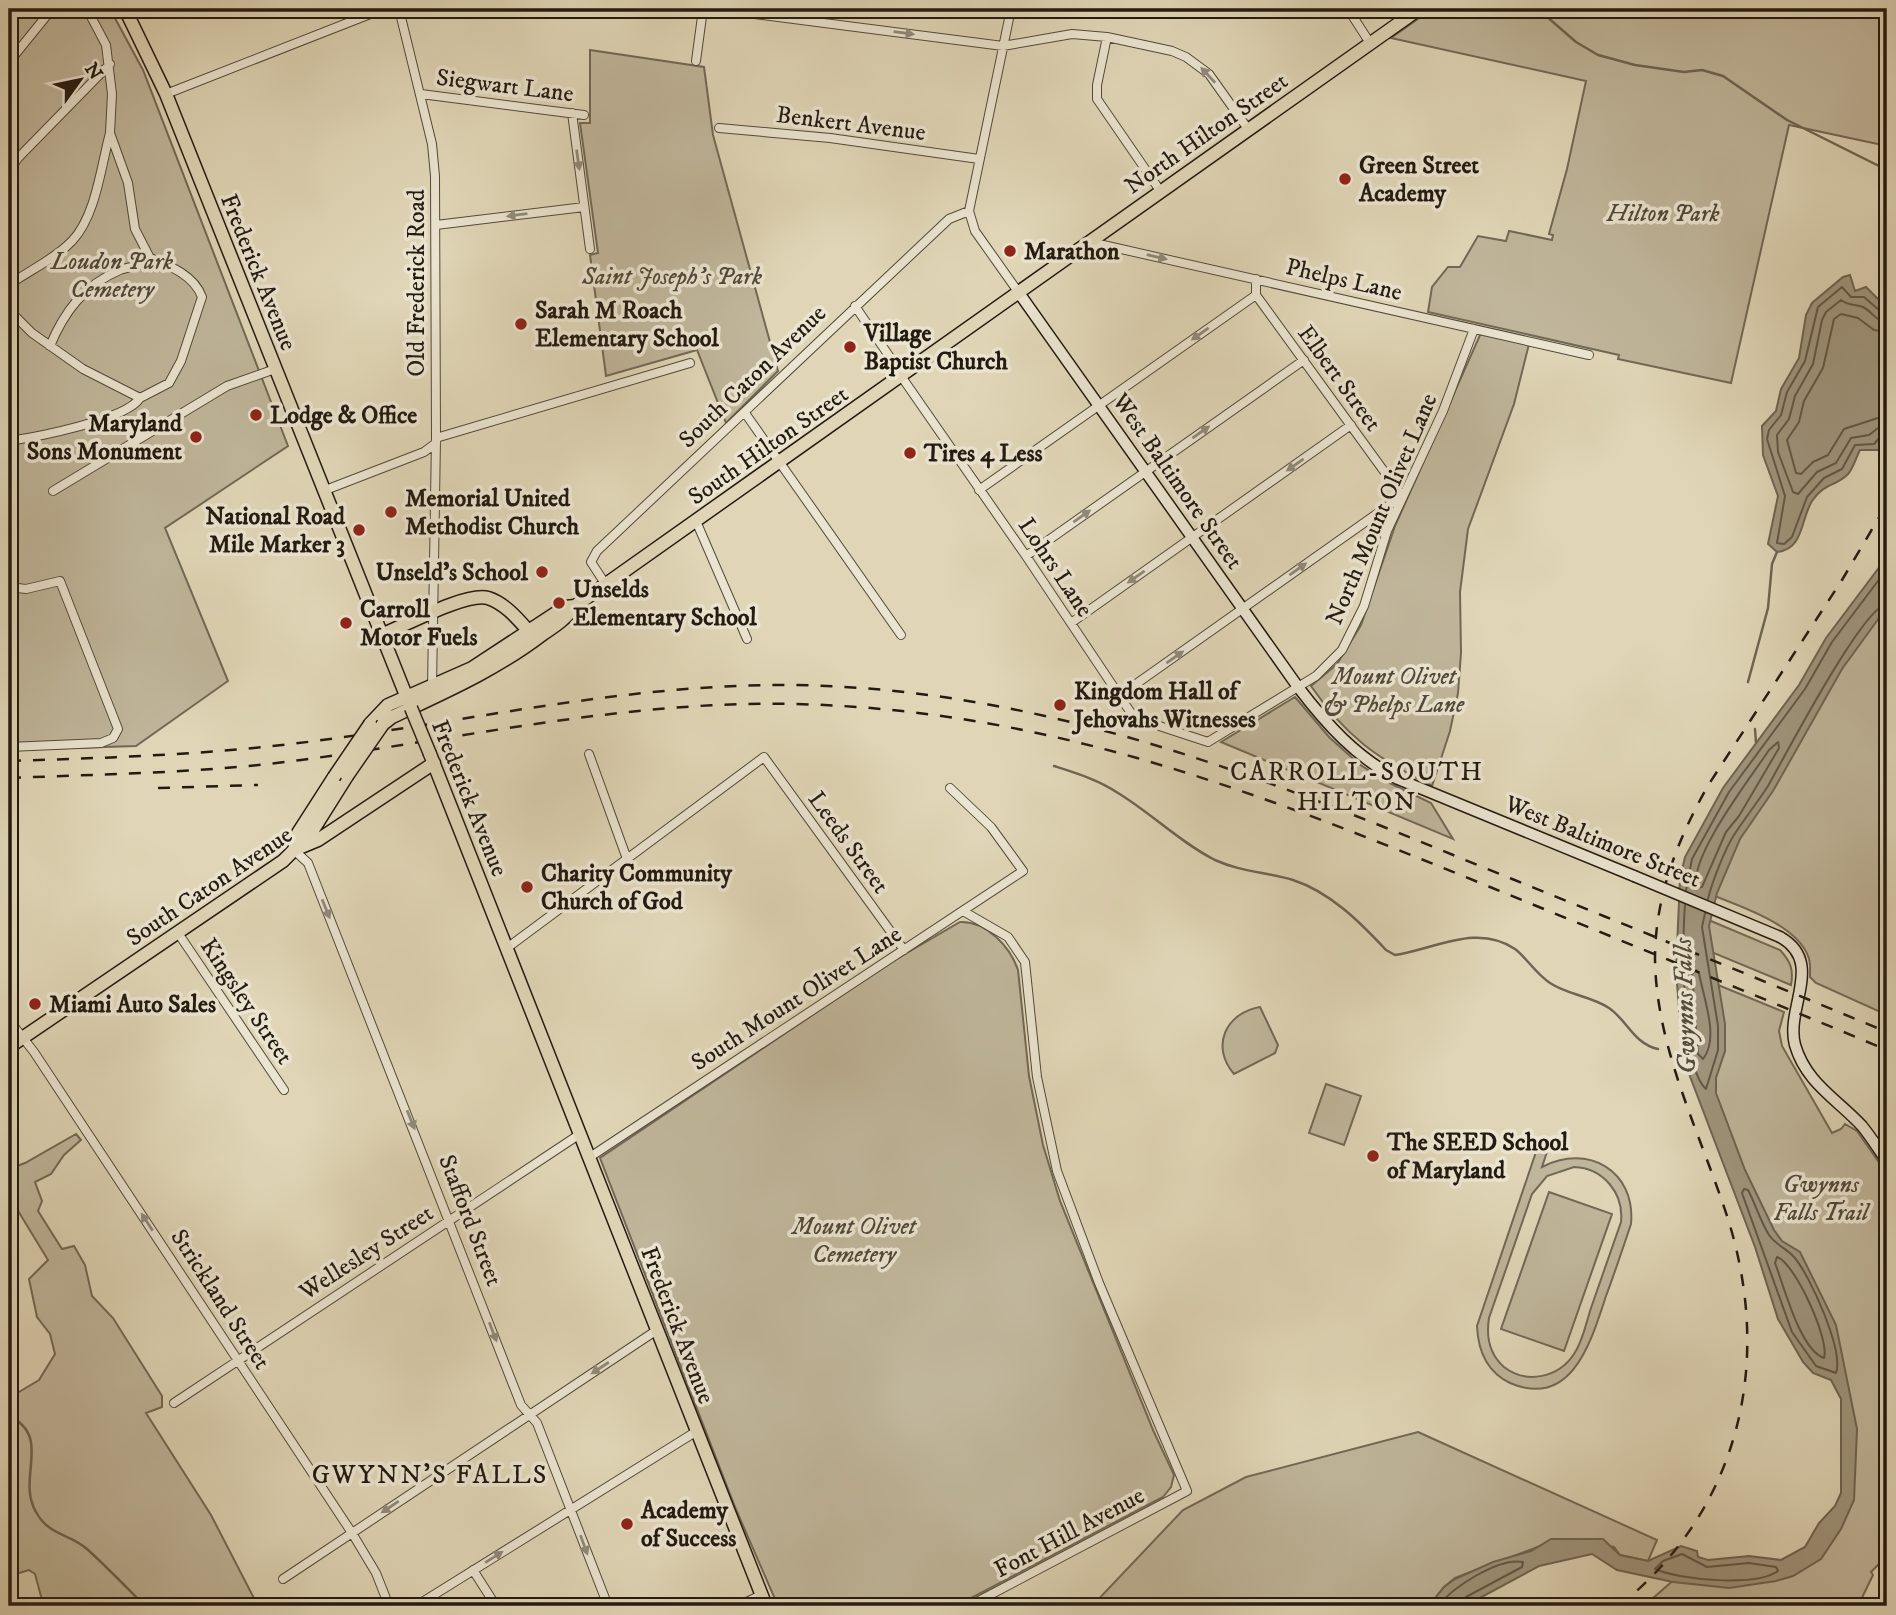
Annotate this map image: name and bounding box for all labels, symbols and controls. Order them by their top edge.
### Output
one-way arrow [893,28,915,39]
north arrow [46,46,116,116]
text: N [79,59,107,85]
street label: Siegwart Lane [435,63,575,109]
street label: North Hilton Street [1119,66,1294,201]
one-way arrow [1200,66,1216,83]
street label: Benkert Avenue [774,100,927,148]
one-way arrow [573,149,584,171]
place label: Green Street Academy [1358,151,1479,209]
marker: Green Street Academy [1337,171,1353,187]
street label: Old Frederick Road [402,189,432,377]
street label: Frederick Avenue [213,190,303,355]
park label: Hilton Park [1606,199,1719,229]
one-way arrow [505,210,527,221]
place label: Marathon [1024,237,1120,267]
marker: Marathon [1002,243,1018,259]
park label: Loudon Park Cemetery [49,247,173,305]
one-way arrow [1146,252,1168,263]
street label: Phelps Lane [1283,252,1405,308]
park label: Saint Joseph's Park [581,262,762,292]
place label: Sarah M Roach Elementary School [535,296,719,354]
street label: South Caton Avenue [673,299,833,455]
marker: Sarah M Roach Elementary School [513,316,529,332]
place label: Village Baptist Church [863,319,1008,377]
street label: Elbert Street [1291,320,1388,438]
one-way arrow [1191,327,1209,341]
marker: Village Baptist Church [842,339,858,355]
street label: South Hilton Street [683,379,855,512]
street label: West Baltimore Street [1105,387,1249,576]
street label: North Mount Olivet Lane [1320,389,1444,630]
place label: Lodge & Office [270,401,417,431]
marker: Lodge & Office [248,407,264,423]
place label: Maryland Sons Monument [27,409,183,467]
one-way arrow [1192,425,1210,439]
marker: Maryland Sons Monument [188,429,204,445]
place label: Tires 4 Less [923,439,1043,469]
marker: Tires 4 Less [902,445,918,461]
one-way arrow [1286,458,1304,472]
place label: Memorial United Methodist Church [405,484,580,542]
place label: National Road Mile Marker 3 [205,502,346,560]
marker: Memorial United Methodist Church [383,504,399,520]
one-way arrow [1073,509,1091,523]
street label: Lohrs Lane [1011,512,1099,623]
marker: National Road Mile Marker 3 [351,522,367,538]
place label: Unseld's School [375,558,529,588]
one-way arrow [1289,562,1307,576]
marker: Unseld's School [534,564,550,580]
one-way arrow [1127,570,1145,584]
place label: Unselds Elementary School [573,575,757,633]
place label: Carroll Motor Fuels [360,595,477,653]
marker: Unselds Elementary School [551,595,567,611]
marker: Carroll Motor Fuels [338,615,354,631]
one-way arrow [1166,650,1184,664]
park label: Mount Olivet & Phelps Lane [1324,662,1465,720]
place label: Kingdom Hall of Jehovahs Witnesses [1071,677,1256,735]
marker: Kingdom Hall of Jehovahs Witnesses [1052,697,1068,713]
street label: Frederick Avenue [424,716,514,881]
district label: CARROLL-SOUTH HILTON [1230,756,1484,819]
street label: Leeds Street [801,786,896,900]
street label: West Baltimore Street [1500,789,1705,895]
street label: South Caton Avenue [121,820,298,953]
place label: Charity Community Church of God [541,859,732,917]
marker: Charity Community Church of God [519,879,535,895]
one-way arrow [321,898,332,919]
street label: South Mount Olivet Lane [686,920,907,1078]
street label: Kingsley Street [193,933,300,1071]
water label: Gwynns Falls [1667,936,1704,1075]
place label: Miami Auto Sales [49,990,216,1020]
marker: Miami Auto Sales [27,996,43,1012]
one-way arrow [405,1110,416,1131]
place label: The SEED School of Maryland [1386,1128,1569,1186]
marker: The SEED School of Maryland [1365,1148,1381,1164]
street label: Stafford Street [431,1150,509,1291]
park label: Gwynns Falls Trail [1773,1170,1871,1228]
street label: Wellesley Street [293,1198,439,1308]
one-way arrow [141,1212,154,1231]
park label: Mount Olivet Cemetery [790,1212,918,1270]
street label: Strickland Street [164,1224,277,1376]
street label: Frederick Avenue [633,1242,721,1408]
one-way arrow [488,1322,499,1343]
one-way arrow [591,1361,610,1374]
district label: GWYNN'S FALLS [312,1459,548,1492]
street label: Font Hill Avenue [989,1481,1150,1585]
place label: Academy of Success [640,1496,736,1554]
one-way arrow [381,1500,400,1513]
marker: Academy of Success [619,1516,635,1532]
one-way arrow [579,1534,590,1555]
one-way arrow [485,1551,504,1564]

